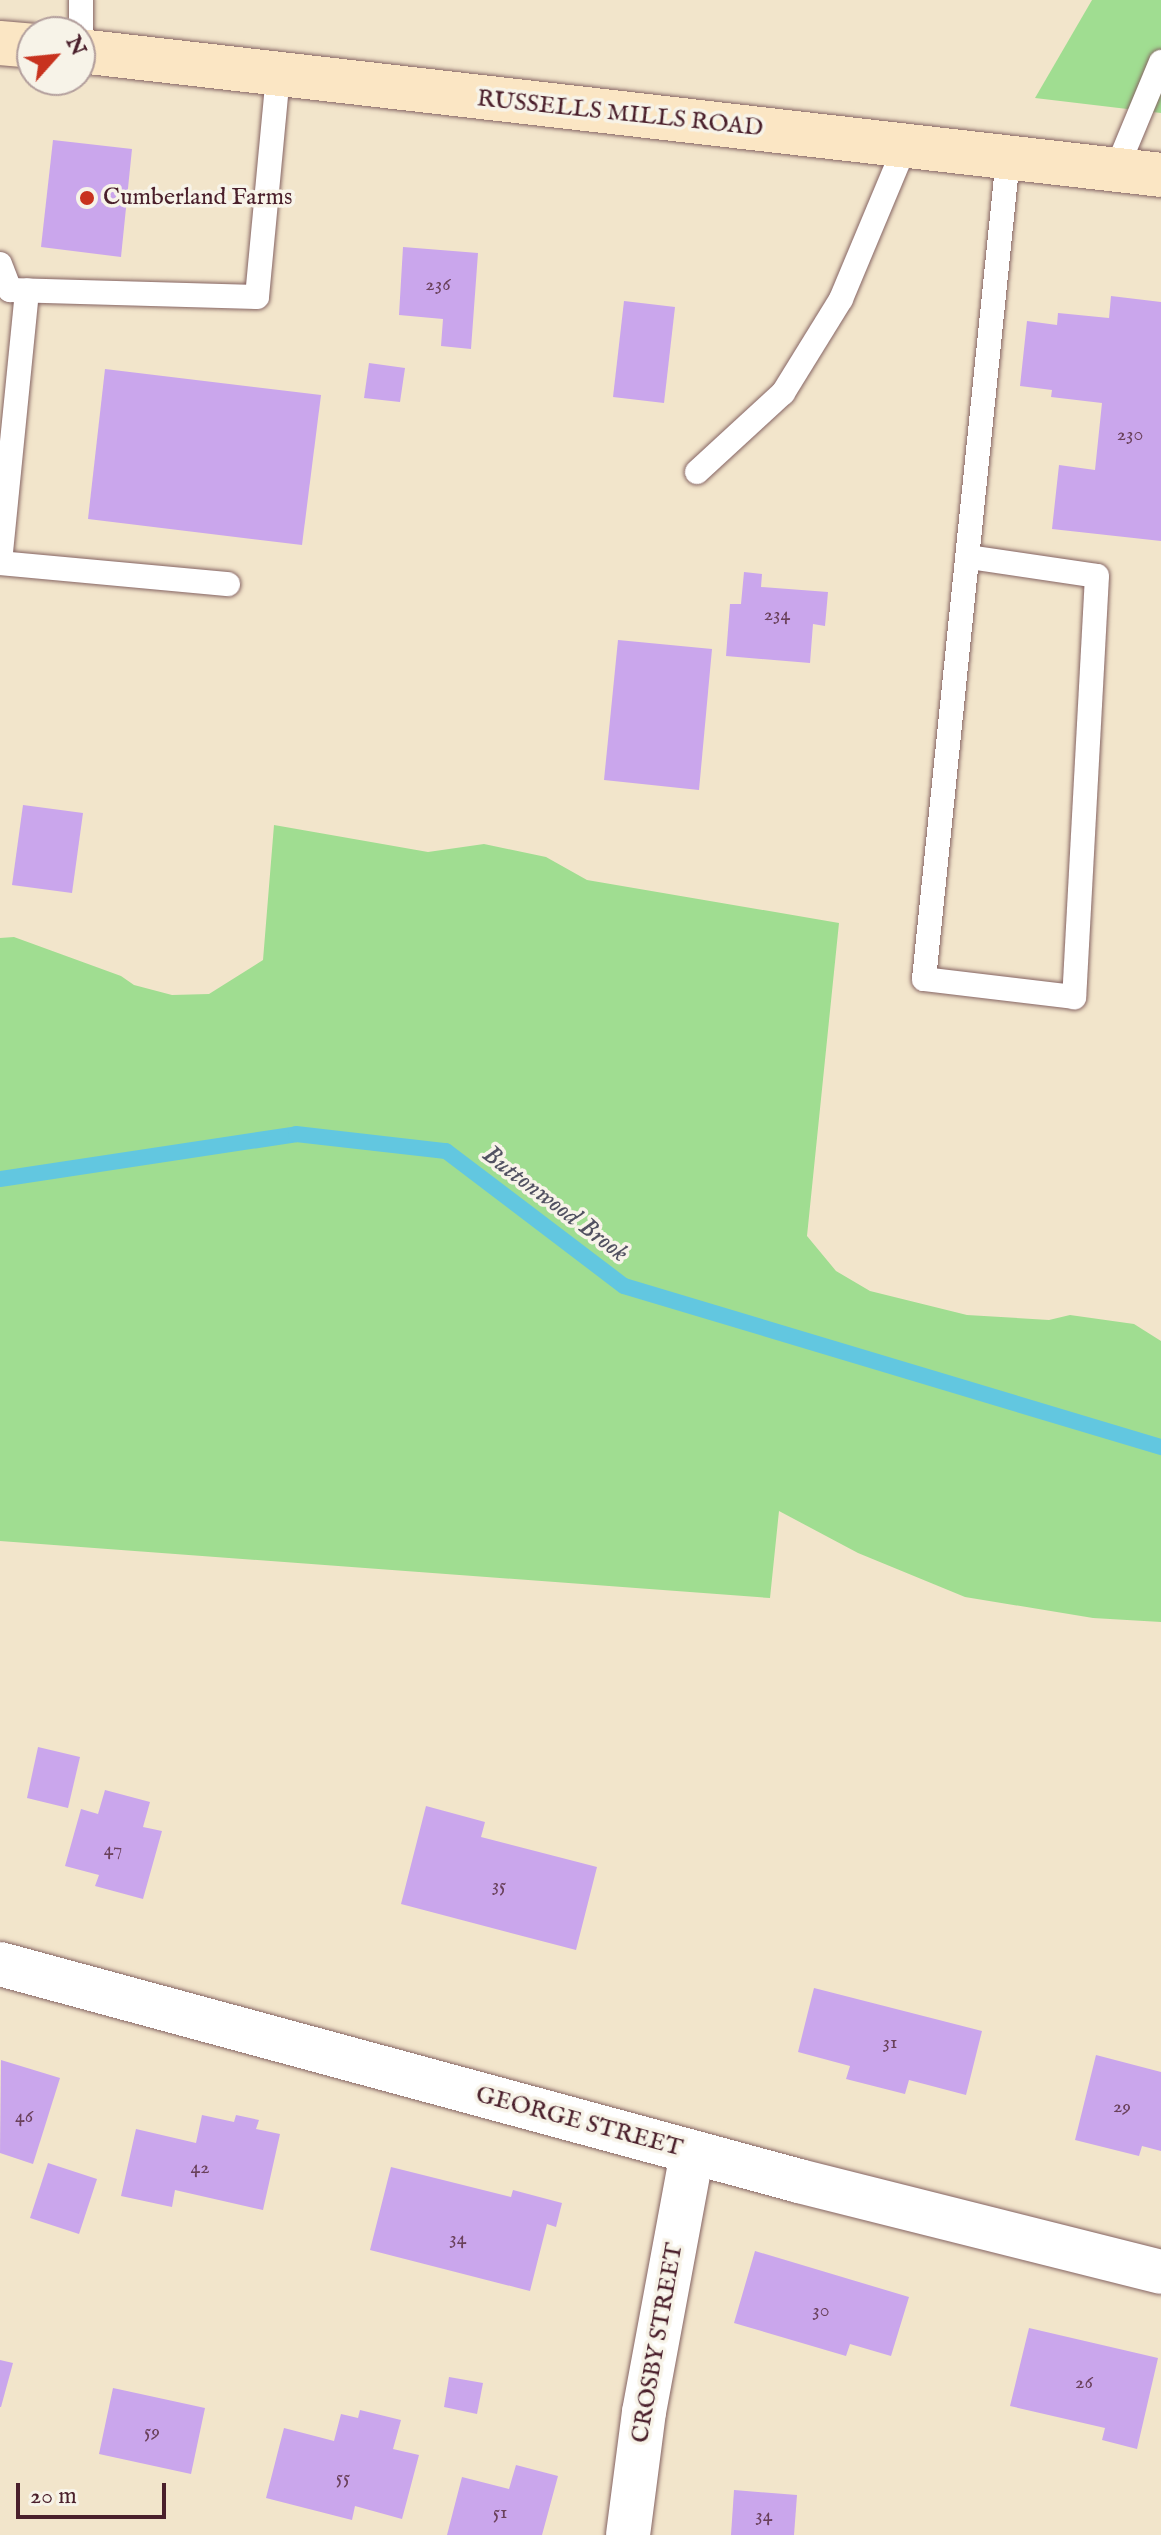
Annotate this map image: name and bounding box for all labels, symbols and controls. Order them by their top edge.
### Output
north arrow [16,16,96,96]
text: N [59,31,92,61]
street label: RUSSELLS MILLS ROAD [475,85,765,143]
place label: Cumberland Farms [103,184,293,212]
marker: Cumberland Farms [78,189,96,207]
house number: 236 [425,272,451,296]
house number: 230 [1117,422,1143,446]
house number: 234 [764,602,790,626]
water label: Buttonwood Brook [476,1139,634,1269]
house number: 47 [104,1837,122,1861]
house number: 35 [492,1873,506,1897]
house number: 31 [883,2030,897,2054]
street label: GEORGE STREET [473,2081,685,2163]
house number: 29 [1113,2094,1131,2118]
house number: 46 [15,2104,33,2128]
house number: 42 [190,2155,210,2179]
house number: 34 [449,2226,467,2250]
street label: CROSBY STREET [626,2241,690,2445]
house number: 30 [812,2298,830,2322]
house number: 26 [1075,2370,1093,2394]
house number: 59 [144,2419,160,2443]
house number: 55 [336,2465,350,2489]
scale bar [20,2467,170,2517]
text: 20 m [30,2481,77,2512]
house number: 51 [493,2500,507,2524]
house number: 34 [755,2503,773,2527]

